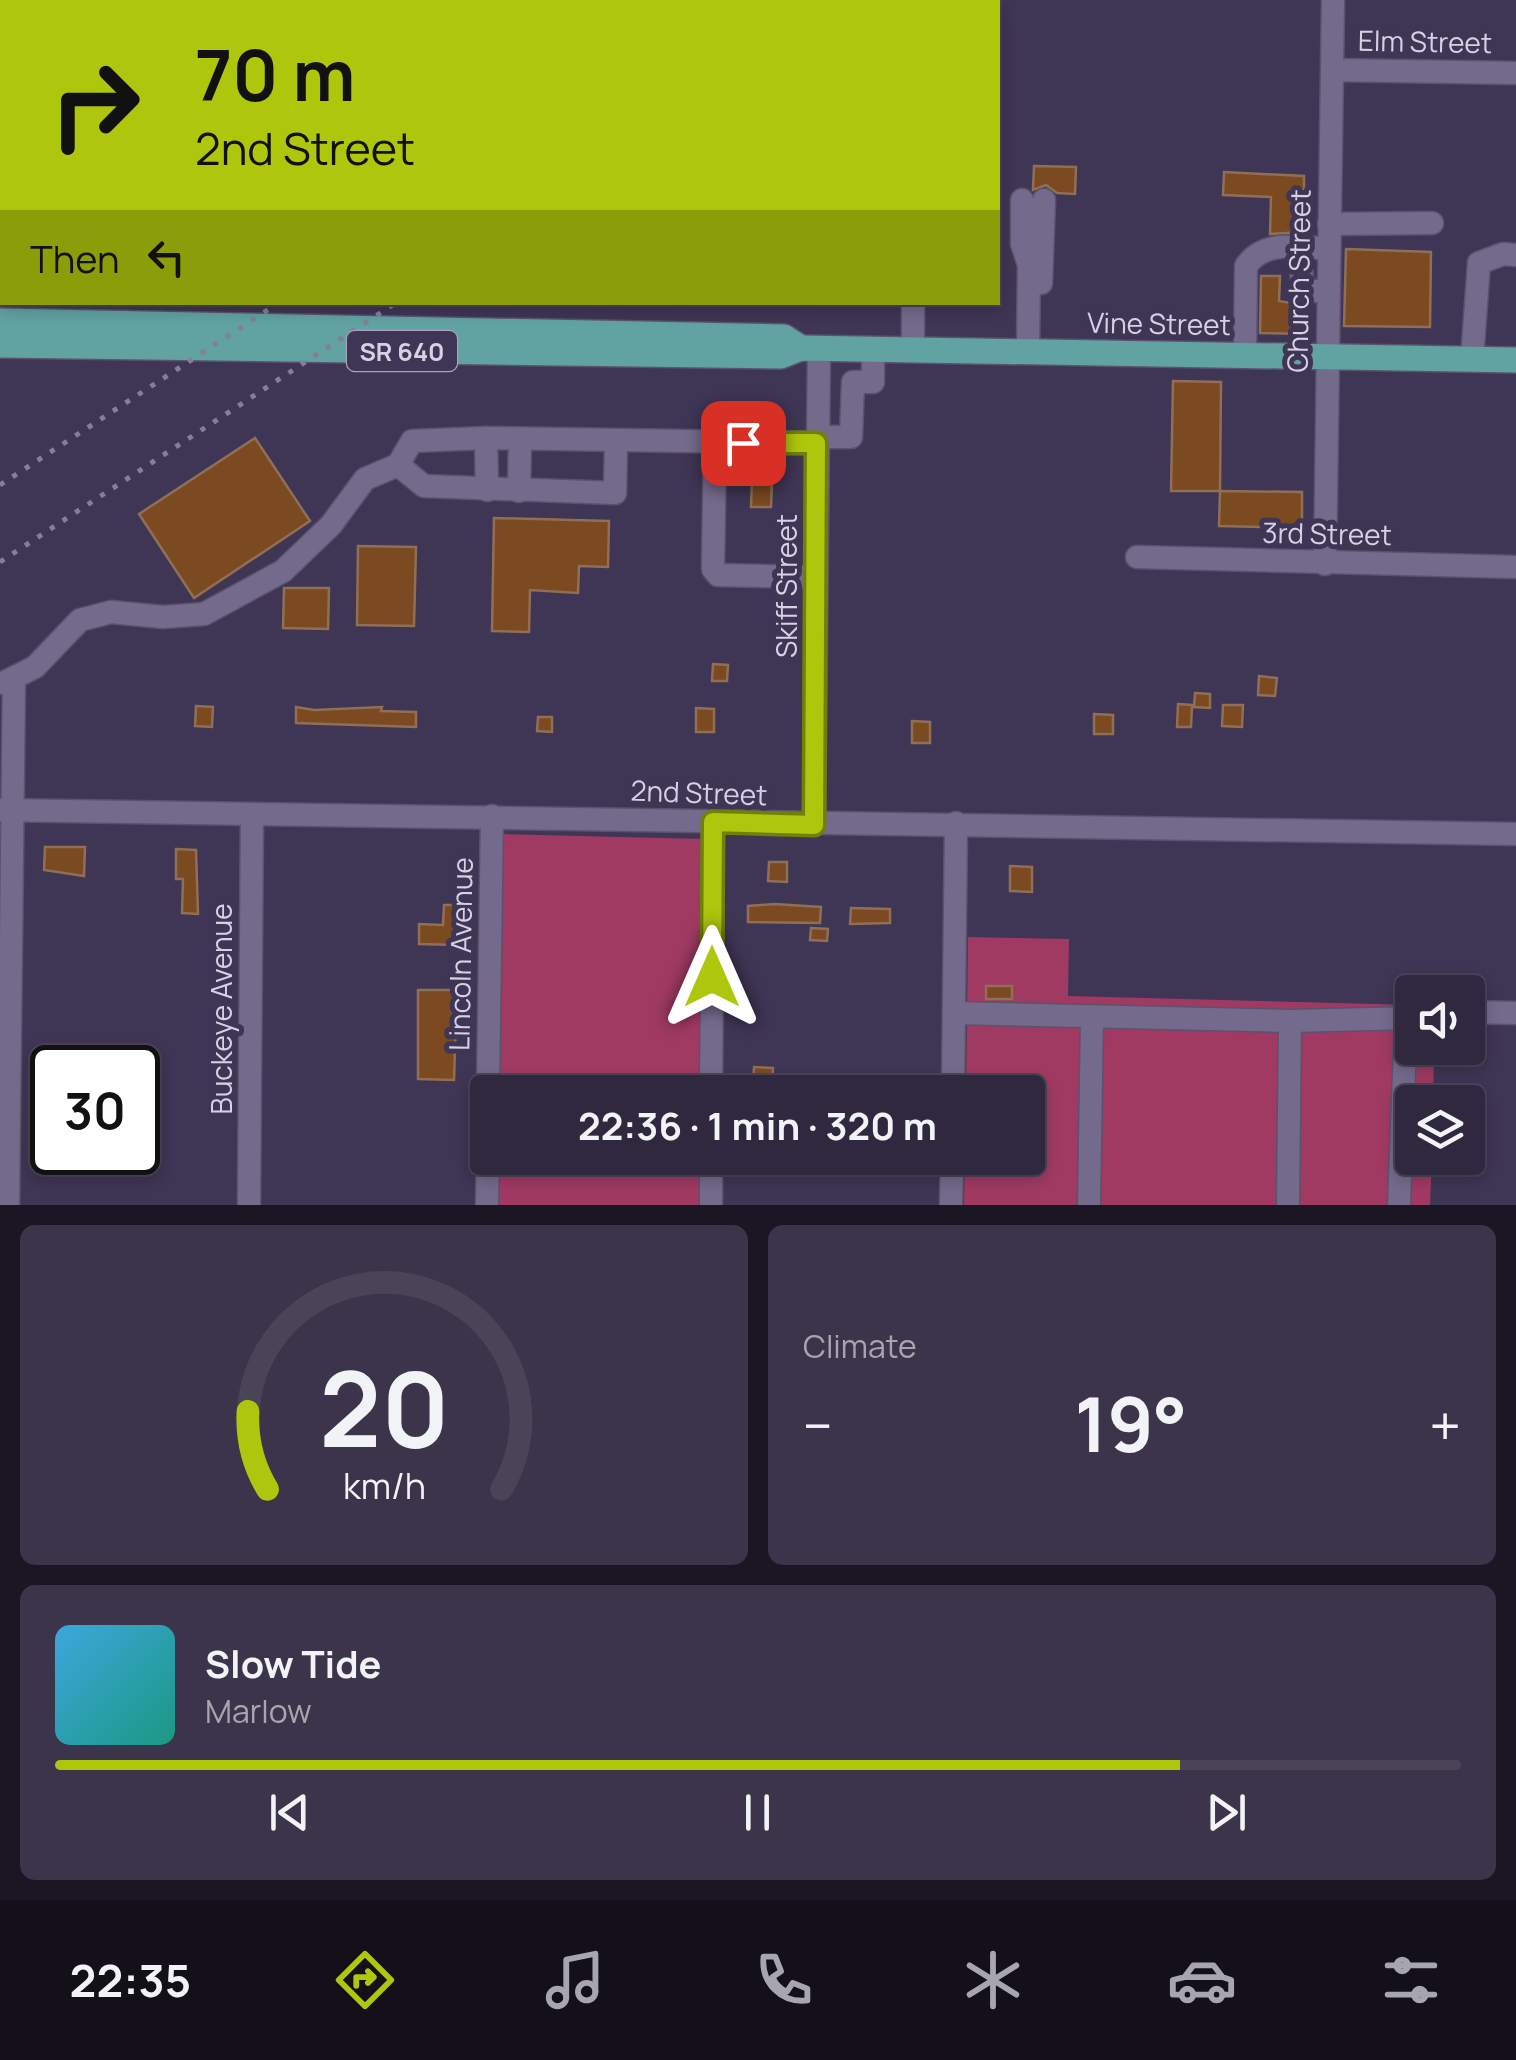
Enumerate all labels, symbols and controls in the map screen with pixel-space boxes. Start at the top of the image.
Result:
street label: Elm Street [1358,21,1492,61]
text: 70 m [195,26,355,122]
icon: right [30,40,160,170]
text: 2nd Street [195,117,415,179]
street label: Church Street [1277,189,1319,373]
icon: left [139,230,194,285]
text: Then [30,232,119,284]
street label: Vine Street [1087,303,1231,343]
road number: SR 640 [347,331,457,371]
pin [701,401,786,486]
icon: arrive [716,416,771,471]
street label: 3rd Street [1262,513,1392,553]
street label: Skiff Street [767,514,805,658]
street label: 2nd Street [630,771,768,813]
street label: Lincoln Avenue [439,857,481,1051]
street label: Buckeye Avenue [202,903,240,1115]
position arrow [660,925,764,1029]
map controls [1395,975,1485,1175]
button: sound [1395,975,1485,1065]
speed limit sign: 30 [30,1045,160,1175]
button: layers [1395,1085,1485,1175]
text: 22:36 · 1 min · 320 m [578,1099,937,1151]
text: Climate [803,1324,917,1368]
text: 20 [319,1336,449,1478]
text: 19° [1074,1372,1188,1475]
text: − [803,1387,833,1463]
text: + [1429,1387,1461,1463]
text: km/h [342,1461,426,1510]
text: Slow Tide [205,1637,382,1689]
text: Marlow [205,1689,312,1733]
icon: previous [262,1785,317,1840]
icon: pause [730,1785,785,1840]
icon: next [1199,1785,1254,1840]
icon: directions [330,1945,400,2015]
icon: music [540,1945,610,2015]
icon: phone [749,1945,819,2015]
icon: climate [958,1945,1028,2015]
icon: car [1167,1945,1237,2015]
icon: filters [1376,1945,1446,2015]
text: 22:35 [70,1949,191,2011]

